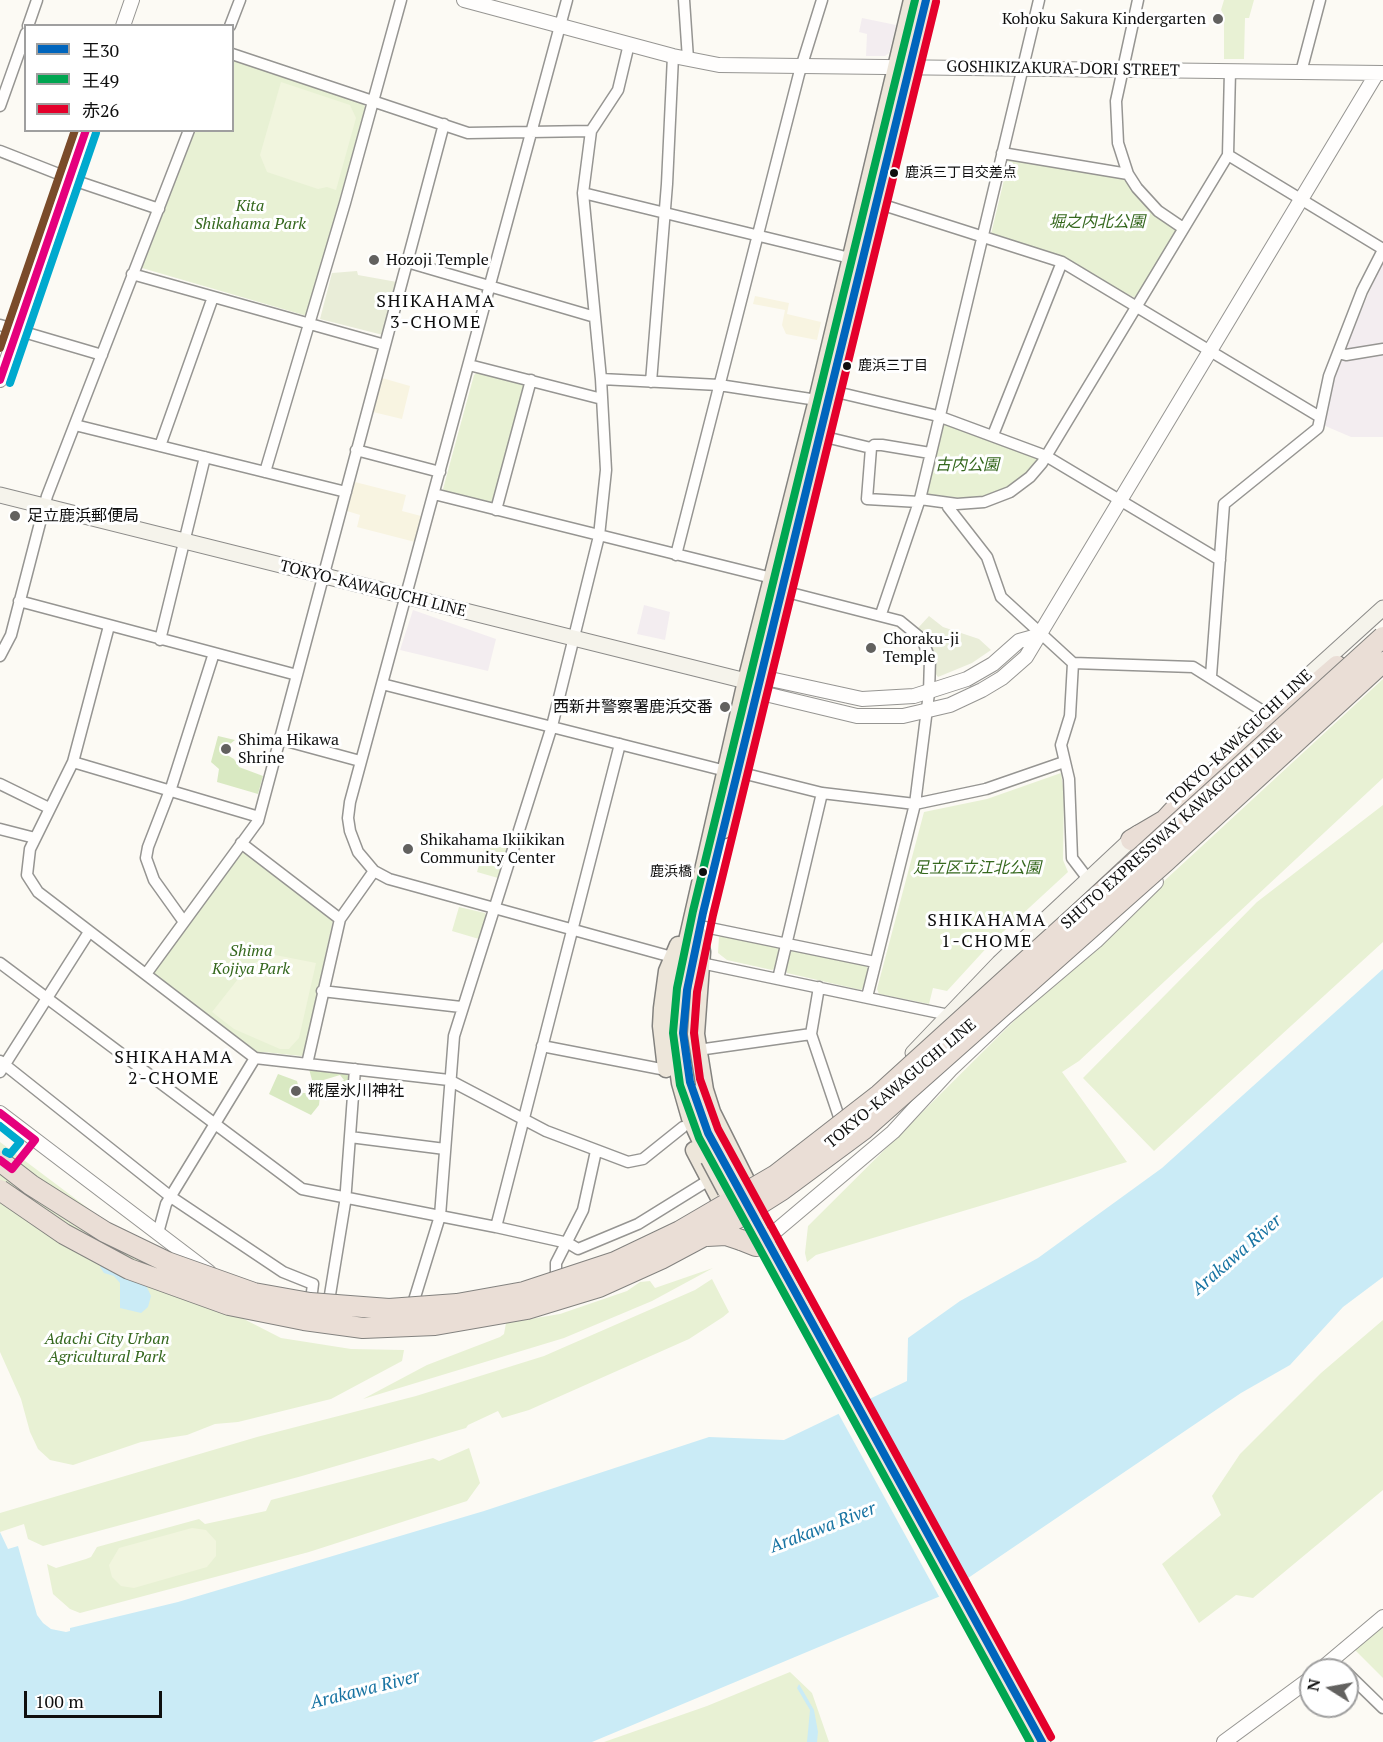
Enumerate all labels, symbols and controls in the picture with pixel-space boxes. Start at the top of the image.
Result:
place label: Kohoku Sakura Kindergarten [1002,9,1206,29]
marker: Kohoku Sakura Kindergarten [1211,12,1225,26]
legend [24,24,234,132]
text: 王30 [82,38,119,62]
street label: GOSHIKIZAKURA-DORI STREET [946,57,1180,81]
text: 王49 [82,68,119,92]
text: 赤26 [82,98,119,122]
place label: 鹿浜三丁目交差点 [905,165,1017,181]
marker: 鹿浜三丁目交差点 [888,167,900,179]
park label: Kita Shikahama Park [194,196,306,234]
park label: 堀之内北公園 [1049,212,1145,232]
place label: Hozoji Temple [386,250,489,270]
marker: Hozoji Temple [367,253,381,267]
district label: SHIKAHAMA 3-CHOME [376,291,496,334]
place label: 鹿浜三丁目 [858,358,928,374]
marker: 鹿浜三丁目 [841,360,853,372]
park label: 古内公園 [935,455,999,475]
place label: 足立鹿浜郵便局 [27,506,139,526]
marker: 足立鹿浜郵便局 [8,509,22,523]
street label: TOKYO-KAWAGUCHI LINE [278,557,468,621]
place label: Choraku-ji Temple [883,629,959,667]
marker: Choraku-ji Temple [864,641,878,655]
street label: TOKYO-KAWAGUCHI LINE [1164,666,1316,810]
place label: 西新井警察署鹿浜交番 [553,697,713,717]
marker: 西新井警察署鹿浜交番 [718,700,732,714]
street label: SHUTO EXPRESSWAY KAWAGUCHI LINE [1057,724,1287,934]
place label: Shima Hikawa Shrine [238,730,339,768]
marker: Shima Hikawa Shrine [219,742,233,756]
place label: Shikahama Ikiikikan Community Center [420,830,565,868]
marker: Shikahama Ikiikikan Community Center [401,842,415,856]
park label: 足立区立江北公園 [913,858,1041,878]
place label: 鹿浜橋 [650,864,692,880]
marker: 鹿浜橋 [697,866,709,878]
district label: SHIKAHAMA 1-CHOME [927,910,1047,952]
park label: Shima Kojiya Park [212,941,290,979]
street label: TOKYO-KAWAGUCHI LINE [822,1015,980,1153]
district label: SHIKAHAMA 2-CHOME [114,1047,234,1090]
place label: 糀屋氷川神社 [308,1081,404,1101]
marker: 糀屋氷川神社 [289,1084,303,1098]
water label: Arakawa River [1188,1210,1286,1300]
park label: Adachi City Urban Agricultural Park [44,1329,170,1367]
water label: Arakawa River [767,1498,879,1558]
north arrow [1299,1658,1359,1718]
water label: Arakawa River [308,1666,422,1714]
text: N [1301,1677,1325,1693]
scale bar [27,1679,165,1717]
text: 100 m [35,1689,84,1713]

